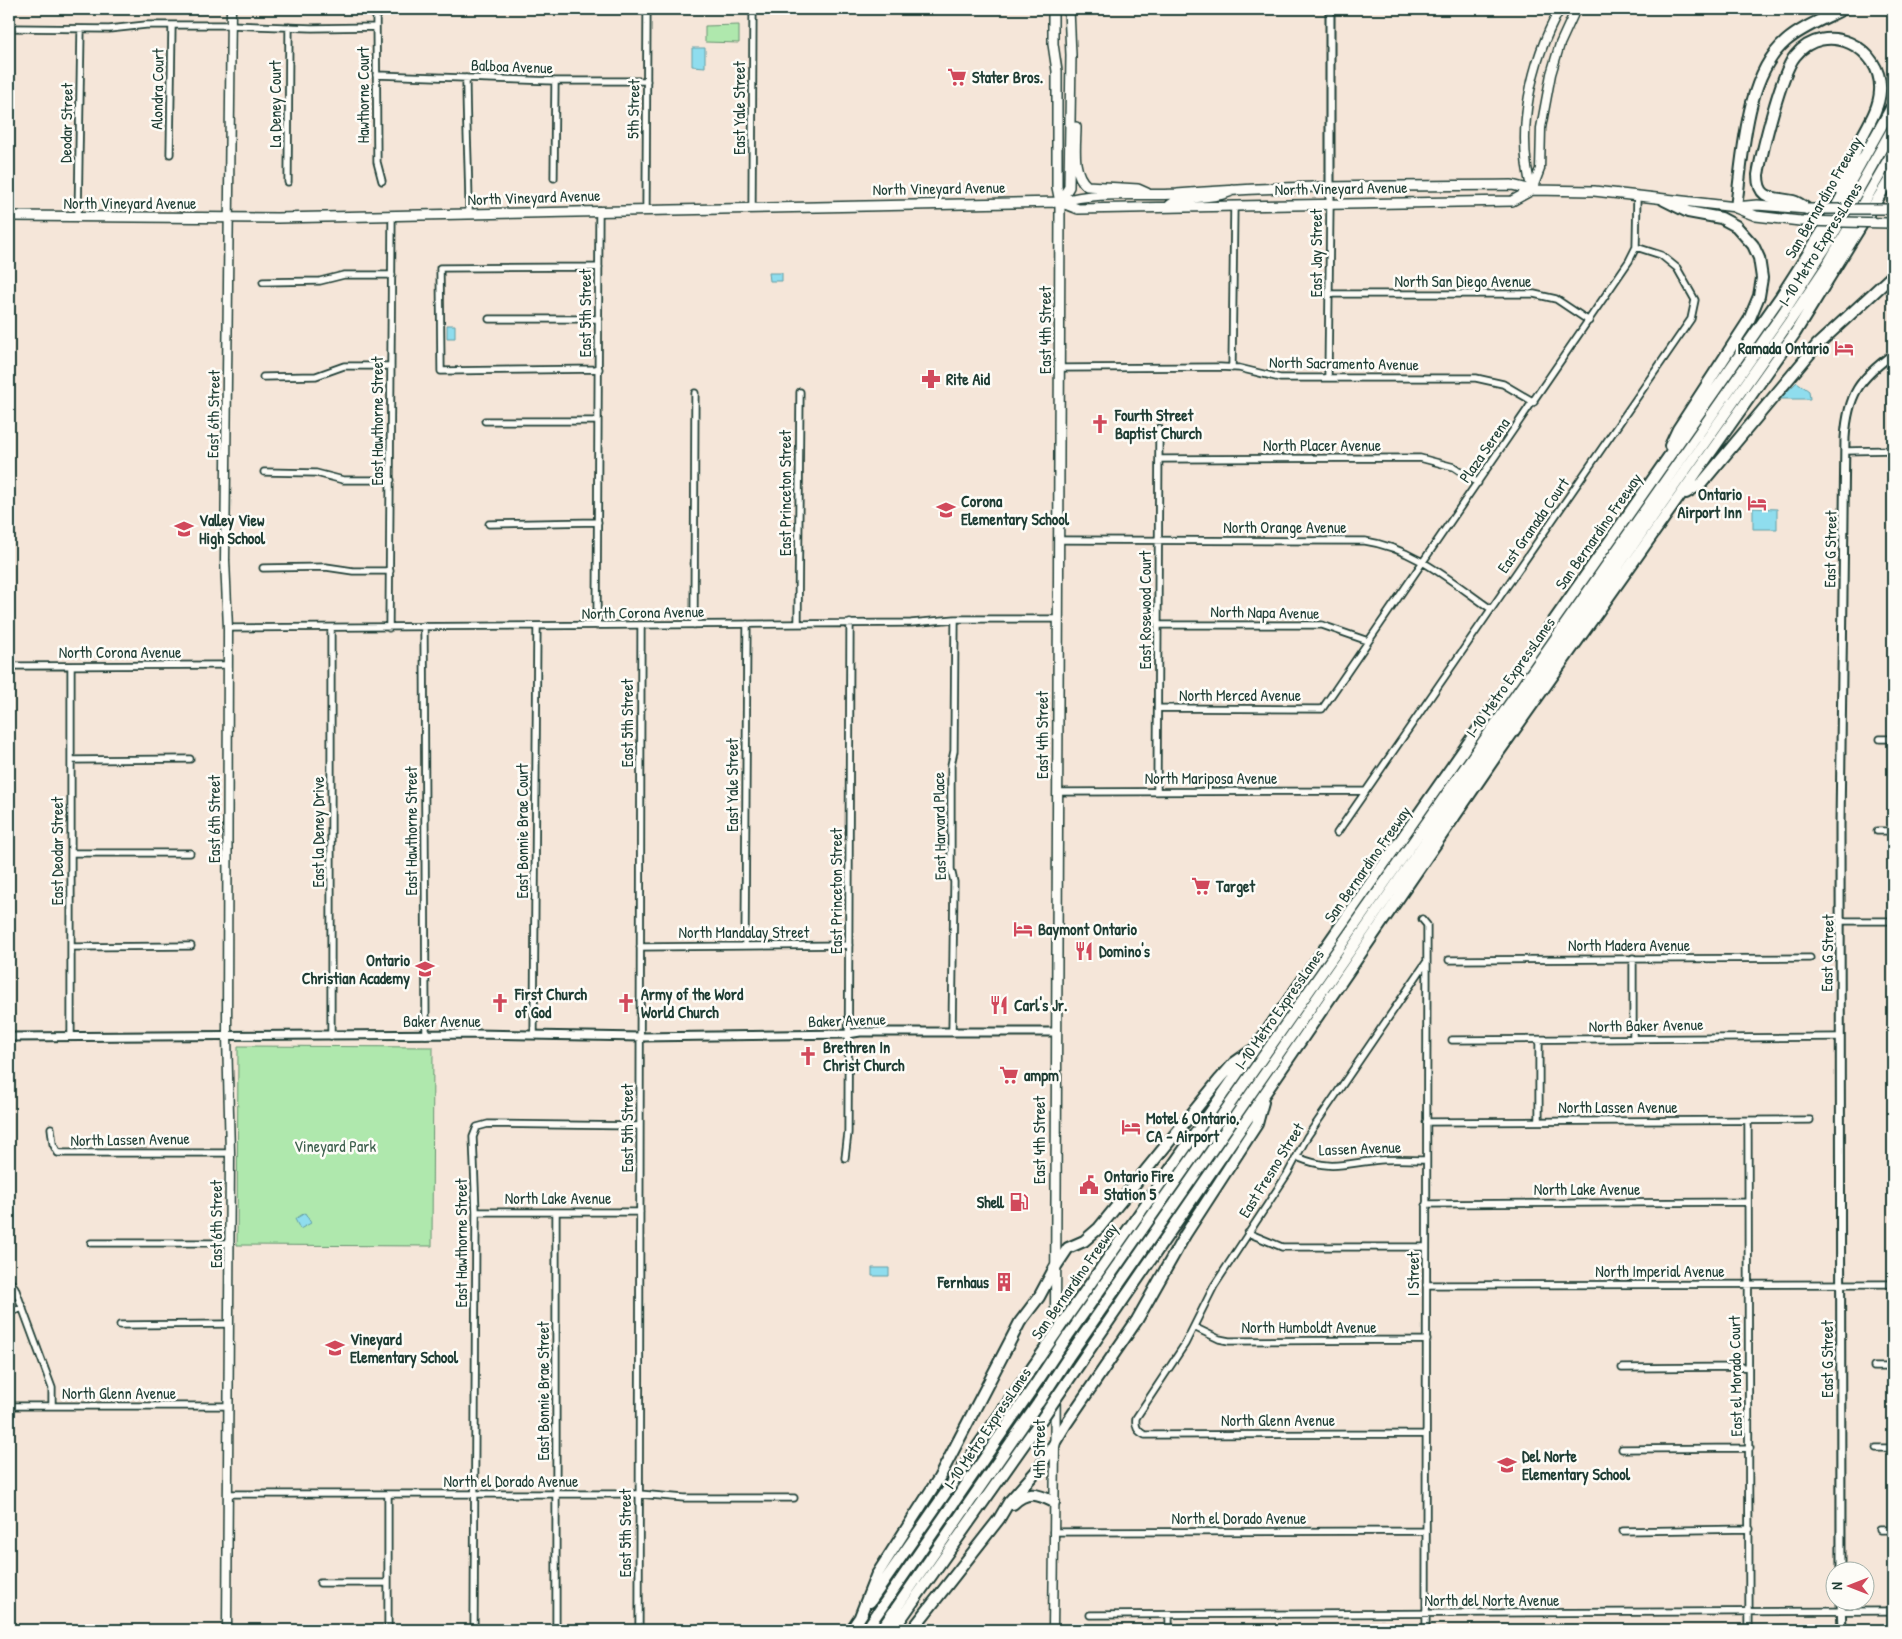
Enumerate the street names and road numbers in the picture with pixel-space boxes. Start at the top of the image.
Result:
street label: Hawthorne Court [352,46,374,143]
street label: Alondra Court [145,48,169,130]
street label: Balboa Avenue [471,54,554,78]
street label: La Deney Court [264,60,286,148]
street label: East Yale Street [728,61,750,155]
street label: 5th Street [621,78,645,139]
street label: Deodar Street [54,82,78,163]
street label: San Bernardino Freeway [1779,132,1867,262]
street label: North Vineyard Avenue [872,176,1006,200]
street label: North Vineyard Avenue [1274,176,1408,200]
street label: I-10 Metro ExpressLanes [1773,178,1867,310]
street label: North Vineyard Avenue [467,184,601,210]
street label: North Vineyard Avenue [64,192,197,214]
street label: East Jay Street [1305,208,1327,297]
street label: East 5th Street [574,268,596,357]
street label: North San Diego Avenue [1395,270,1532,292]
street label: East 4th Street [1034,286,1056,374]
street label: North Sacramento Avenue [1269,351,1420,375]
street label: East Hawthorne Street [366,356,388,486]
street label: East 6th Street [201,369,225,458]
street label: Plaza Serena [1454,413,1514,487]
street label: East Princeton Street [774,429,796,556]
street label: North Placer Avenue [1263,434,1382,456]
street label: San Bernardino Freeway [1550,468,1647,594]
street label: East Granada Court [1492,473,1574,577]
street label: East G Street [1818,510,1842,588]
street label: North Orange Avenue [1223,516,1347,538]
street label: East Rosewood Court [1134,550,1156,669]
street label: North Corona Avenue [582,600,705,624]
street label: North Napa Avenue [1210,600,1320,624]
street label: I-10 Metro ExpressLanes [1460,612,1560,742]
street label: North Corona Avenue [59,641,182,663]
street label: East 5th Street [616,678,638,767]
street label: North Merced Avenue [1179,684,1302,706]
street label: East 4th Street [1031,691,1053,779]
street label: East Yale Street [721,738,743,832]
street label: East Bonnie Brae Court [511,763,533,899]
street label: East Hawthorne Street [400,766,422,896]
street label: North Mariposa Avenue [1145,767,1278,789]
street label: East Harvard Place [927,771,951,880]
street label: East 6th Street [203,774,225,863]
street label: East la Deney Drive [307,776,329,888]
street label: East Deodar Street [46,796,68,905]
street label: San Bernardino Freeway [1319,801,1416,927]
street label: East Princeton Street [825,827,847,954]
street label: East G Street [1815,914,1839,992]
street label: North Mandalay Street [679,921,810,943]
street label: North Madera Avenue [1568,934,1691,956]
street label: I-10 Metro ExpressLanes [1229,944,1329,1074]
street label: Baker Avenue [808,1008,887,1032]
street label: Baker Avenue [403,1010,482,1032]
street label: North Baker Avenue [1588,1013,1704,1037]
street label: East 5th Street [616,1083,638,1172]
street label: East 4th Street [1028,1096,1050,1184]
street label: North Lassen Avenue [1558,1096,1678,1118]
street label: East Fresno Street [1233,1118,1309,1222]
street label: North Lassen Avenue [70,1127,191,1151]
street label: Lassen Avenue [1318,1136,1402,1160]
street label: East Hawthorne Street [450,1178,472,1308]
street label: North Lake Avenue [1534,1178,1641,1200]
street label: East 6th Street [205,1179,227,1268]
street label: North Lake Avenue [505,1187,612,1209]
street label: San Bernardino Freeway [1026,1218,1123,1344]
street label: I Street [1402,1251,1424,1296]
street label: North Imperial Avenue [1595,1260,1725,1282]
street label: East el Morado Court [1723,1315,1747,1437]
street label: North Humboldt Avenue [1241,1316,1377,1338]
street label: East G Street [1816,1320,1838,1398]
street label: East Bonnie Brae Street [532,1321,554,1461]
street label: I-10 Metro ExpressLanes [938,1363,1036,1493]
street label: North Glenn Avenue [62,1382,177,1404]
street label: North Glenn Avenue [1221,1409,1336,1431]
street label: 4th Street [1028,1419,1050,1479]
street label: North el Dorado Avenue [444,1470,579,1492]
street label: East 5th Street [614,1488,636,1577]
street label: North el Dorado Avenue [1172,1507,1307,1529]
street label: North del Norte Avenue [1425,1589,1560,1611]

